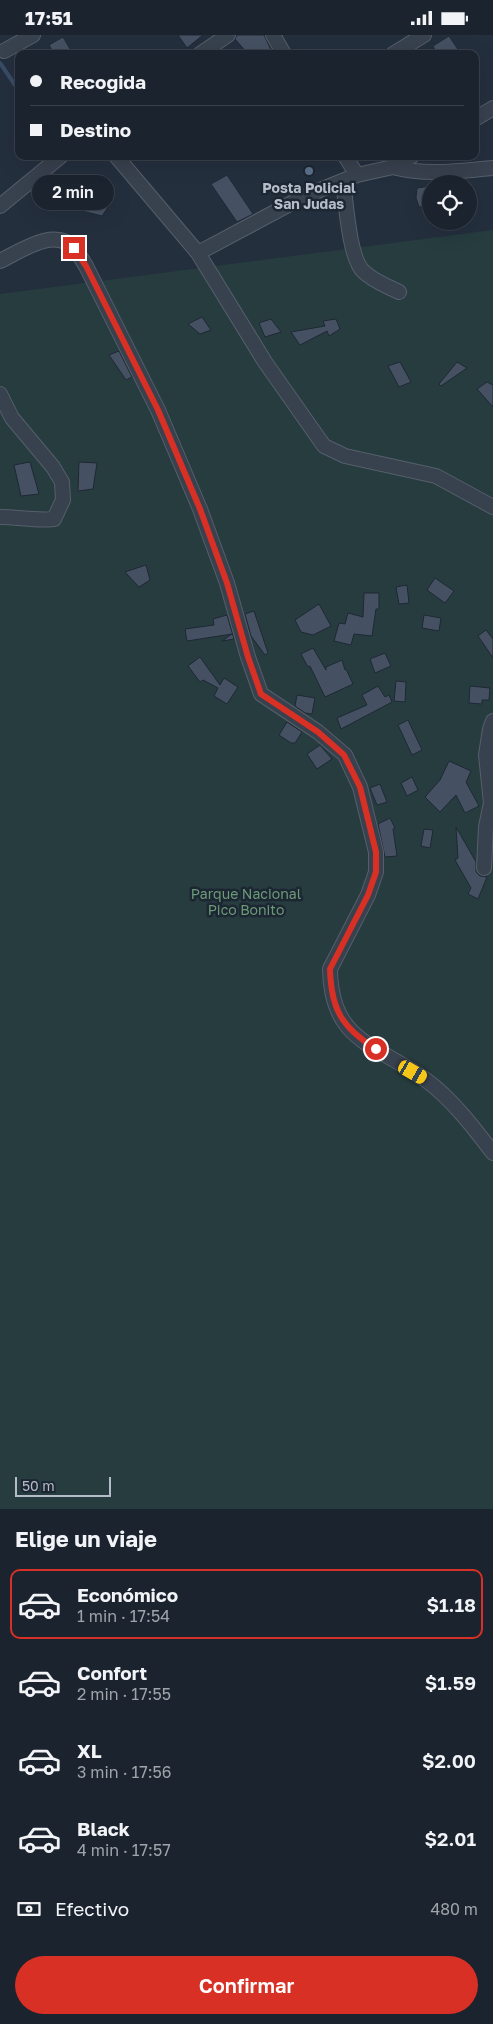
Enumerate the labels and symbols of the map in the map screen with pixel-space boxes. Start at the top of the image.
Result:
marker: Posta Policial San Judas [303,165,315,177]
callout: 2 min [33,175,115,211]
place label: Posta Policial San Judas [262,179,356,212]
route end [63,237,85,259]
park label: Parque Nacional Pico Bonito [191,885,301,918]
route start [365,1038,387,1060]
car [396,1058,429,1086]
scale bar [15,1474,111,1497]

